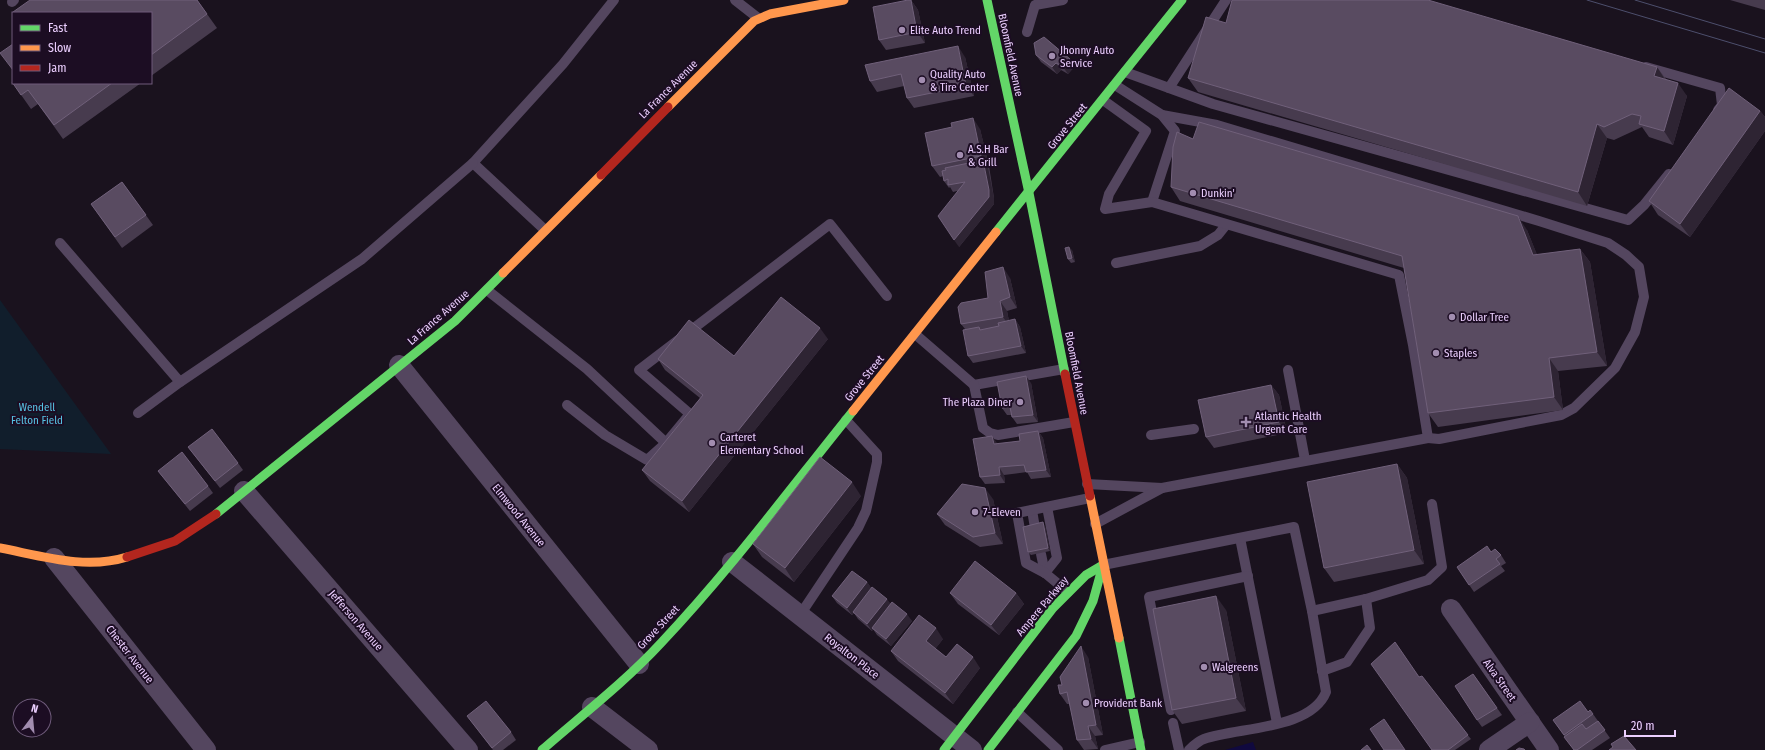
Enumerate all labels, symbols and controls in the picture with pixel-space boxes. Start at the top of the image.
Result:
legend [12,12,152,84]
street label: Bloomfield Avenue [995,12,1026,98]
text: Fast [48,21,67,35]
place label: Elite Auto Trend [910,24,981,37]
marker: Elite Auto Trend [897,25,907,35]
text: Slow [48,41,71,55]
place label: Jhonny Auto Service [1060,44,1115,70]
marker: Jhonny Auto Service [1047,51,1057,61]
street label: La France Avenue [636,57,700,121]
text: Jam [48,61,66,75]
place label: Quality Auto & Tire Center [930,68,989,94]
marker: Quality Auto & Tire Center [917,75,927,85]
street label: Grove Street [1045,100,1090,152]
place label: A.S.H Bar & Grill [968,143,1009,169]
marker: A.S.H Bar & Grill [955,150,965,160]
place label: Dunkin' [1201,187,1235,200]
marker: Dunkin' [1188,188,1198,198]
street label: La France Avenue [405,287,472,348]
place label: Dollar Tree [1460,311,1509,324]
marker: Dollar Tree [1447,312,1457,322]
street label: Bloomfield Avenue [1062,330,1091,416]
place label: Staples [1444,347,1478,360]
marker: Staples [1431,348,1441,358]
street label: Grove Street [842,352,887,404]
place label: The Plaza Diner [943,396,1012,409]
marker: The Plaza Diner [1015,397,1025,407]
park label: Wendell Felton Field [11,401,63,427]
place label: Atlantic Health Urgent Care [1255,410,1322,436]
marker: Atlantic Health Urgent Care [1240,416,1252,428]
place label: Carteret Elementary School [720,431,804,457]
marker: Carteret Elementary School [707,438,717,448]
street label: Elmwood Avenue [489,481,548,549]
place label: 7-Eleven [983,506,1021,519]
marker: 7-Eleven [970,507,980,517]
street label: Ampere Parkway [1014,574,1071,639]
street label: Jefferson Avenue [326,587,385,653]
street label: Grove Street [635,602,682,652]
street label: Chester Avenue [103,623,156,686]
street label: Royalton Place [822,631,882,682]
street label: Alva Street [1480,657,1519,704]
place label: Walgreens [1212,661,1258,674]
marker: Walgreens [1199,662,1209,672]
place label: Provident Bank [1094,697,1163,710]
north arrow [12,698,52,738]
marker: Provident Bank [1081,698,1091,708]
text: N [30,702,40,716]
scale bar [1625,712,1675,738]
text: 20 m [1631,719,1655,733]

